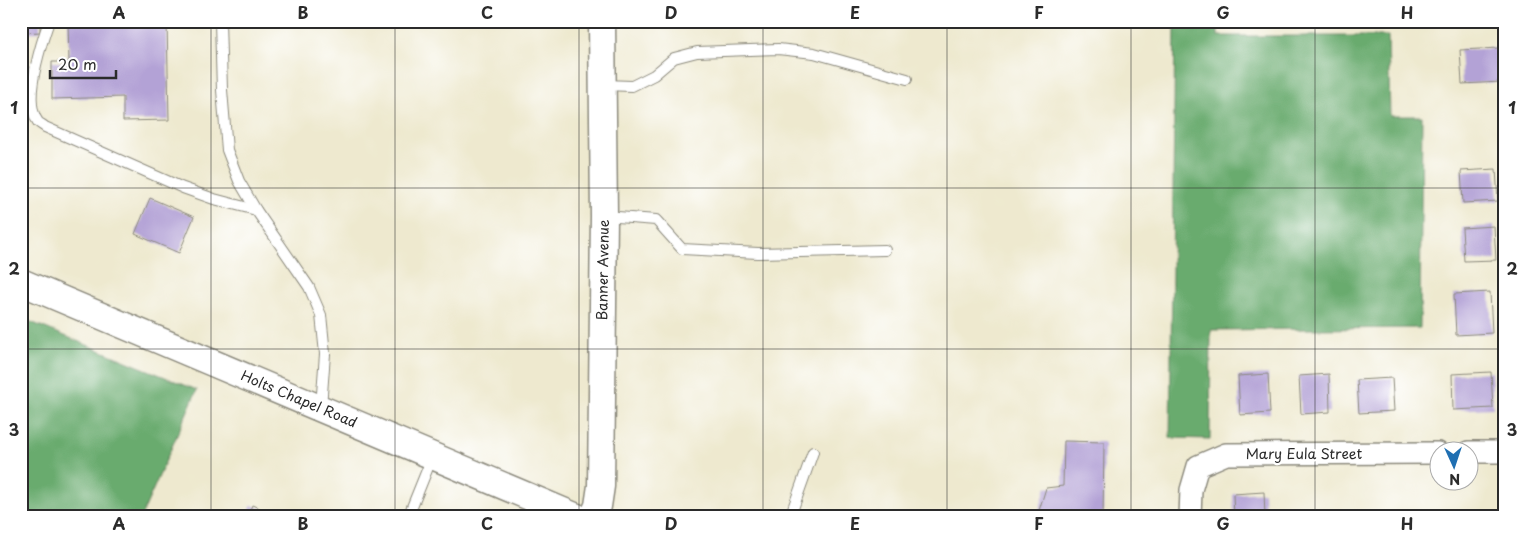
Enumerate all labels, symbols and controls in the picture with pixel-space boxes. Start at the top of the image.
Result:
text: A [113,0,126,24]
text: B [298,0,309,24]
text: C [481,0,493,24]
text: D [665,0,677,24]
text: E [850,0,860,24]
text: F [1034,0,1044,24]
text: G [1216,0,1230,24]
text: H [1401,0,1413,24]
scale bar [50,48,116,80]
text: 20 m [58,52,97,75]
text: 1 [10,95,18,119]
text: 1 [1508,95,1516,119]
street label: Banner Avenue [591,219,614,321]
text: 2 [8,256,20,280]
text: 2 [1506,256,1518,280]
street label: Holts Chapel Road [238,365,361,433]
text: 3 [9,417,19,441]
text: 3 [1507,417,1517,441]
north arrow [1428,440,1478,490]
street label: Mary Eula Street [1246,443,1363,464]
text: N [1449,469,1461,490]
text: A [113,511,126,535]
text: B [298,511,309,535]
text: C [481,511,493,535]
text: D [665,511,677,535]
text: E [850,511,860,535]
text: F [1034,511,1044,535]
text: G [1216,511,1230,535]
text: H [1401,511,1413,535]

